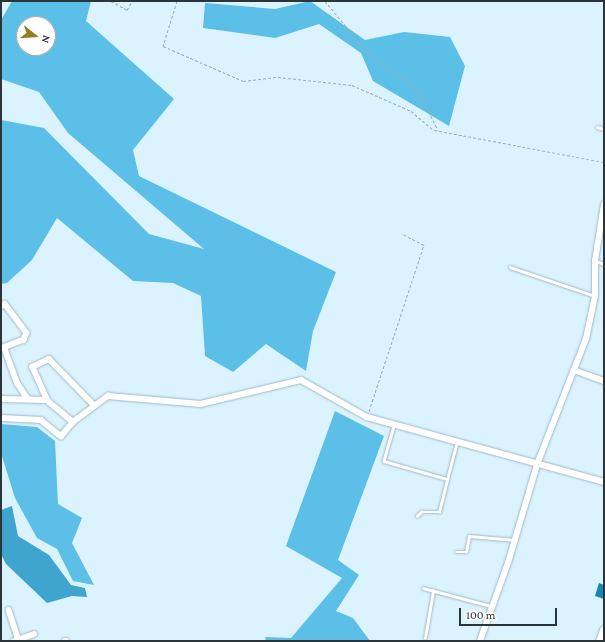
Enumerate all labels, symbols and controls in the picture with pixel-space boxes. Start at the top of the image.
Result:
north arrow [16,16,56,56]
text: N [40,34,53,45]
scale bar [461,600,559,626]
text: 100 m [466,608,495,622]

